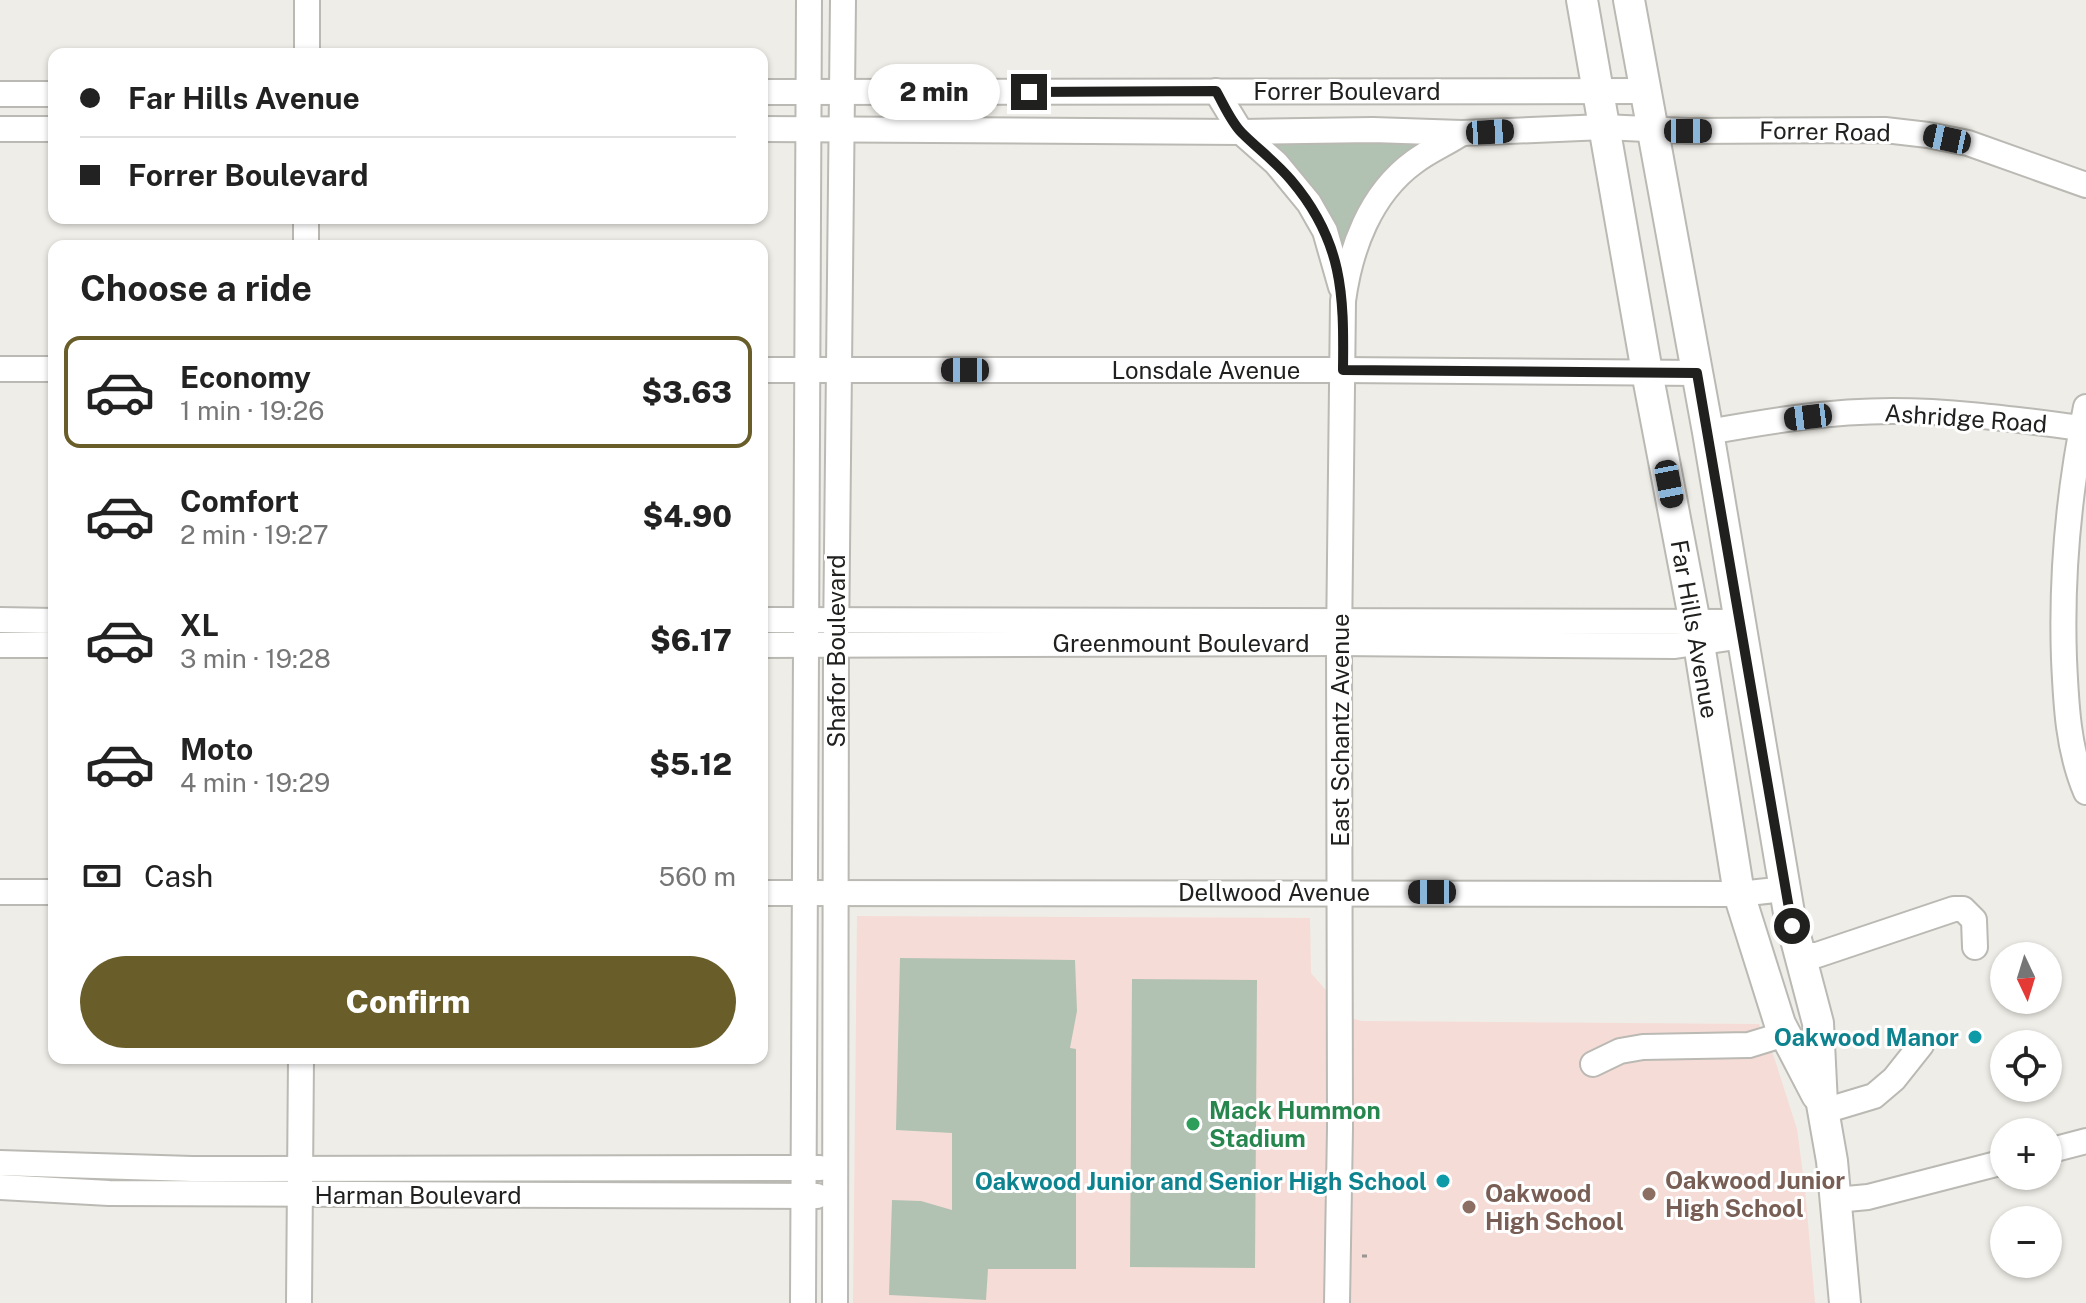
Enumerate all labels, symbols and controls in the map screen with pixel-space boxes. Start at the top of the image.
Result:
callout: 2 min [869,64,1001,120]
route end [1011,74,1047,110]
text: 2 min [899,76,969,107]
street label: Forrer Boulevard [1253,77,1441,105]
text: Far Hills Avenue [128,80,360,116]
street label: Forrer Road [1759,116,1891,146]
car [1465,119,1515,145]
car [1664,119,1712,143]
car [1921,122,1973,156]
text: Forrer Boulevard [128,157,368,193]
text: Choose a ride [80,267,312,309]
icon: car [84,356,156,428]
street label: Lonsdale Avenue [1112,356,1300,384]
car [941,358,989,382]
text: Economy [180,359,311,395]
text: $3.63 [641,374,732,410]
text: 1 min · 19:26 [180,395,324,426]
street label: Ashridge Road [1884,398,2048,438]
car [1783,402,1833,432]
car [1653,458,1685,510]
icon: car [84,480,156,552]
text: Comfort [180,483,299,519]
text: $4.90 [643,498,732,534]
text: 2 min · 19:27 [180,519,329,550]
street label: Far Hills Avenue [1665,537,1725,721]
street label: Shafor Boulevard [822,554,850,748]
icon: car [84,604,156,676]
text: XL [180,607,219,643]
street label: East Schantz Avenue [1326,613,1354,847]
text: $6.17 [650,622,732,658]
street label: Greenmount Boulevard [1052,629,1310,657]
text: 3 min · 19:28 [180,643,331,674]
icon: car [84,728,156,800]
text: Moto [180,731,253,767]
text: $5.12 [649,746,732,782]
text: 4 min · 19:29 [180,767,330,798]
icon: cash [80,854,124,898]
text: Cash [144,858,213,894]
text: 560 m [659,861,736,892]
street label: Dellwood Avenue [1178,878,1370,906]
car [1408,880,1456,904]
route start [1774,908,1810,944]
north arrow [1990,942,2062,1014]
map controls [1990,942,2062,1278]
button: Confirm [80,956,736,1048]
place label: Oakwood Manor [1774,1023,1959,1051]
marker: Oakwood Manor [1966,1028,1984,1046]
button: locate [1990,1030,2062,1102]
place label: Mack Hummon Stadium [1209,1096,1381,1152]
marker: Mack Hummon Stadium [1184,1115,1202,1133]
button: + [1990,1118,2062,1190]
place label: Oakwood Junior High School [1665,1166,1845,1222]
place label: Oakwood Junior and Senior High School [975,1167,1427,1195]
marker: Oakwood Junior and Senior High School [1434,1172,1452,1190]
place label: Oakwood High School [1485,1179,1624,1235]
street label: Harman Boulevard [314,1181,522,1209]
marker: Oakwood Junior High School [1640,1185,1658,1203]
marker: Oakwood High School [1460,1198,1478,1216]
button: − [1990,1206,2062,1278]

